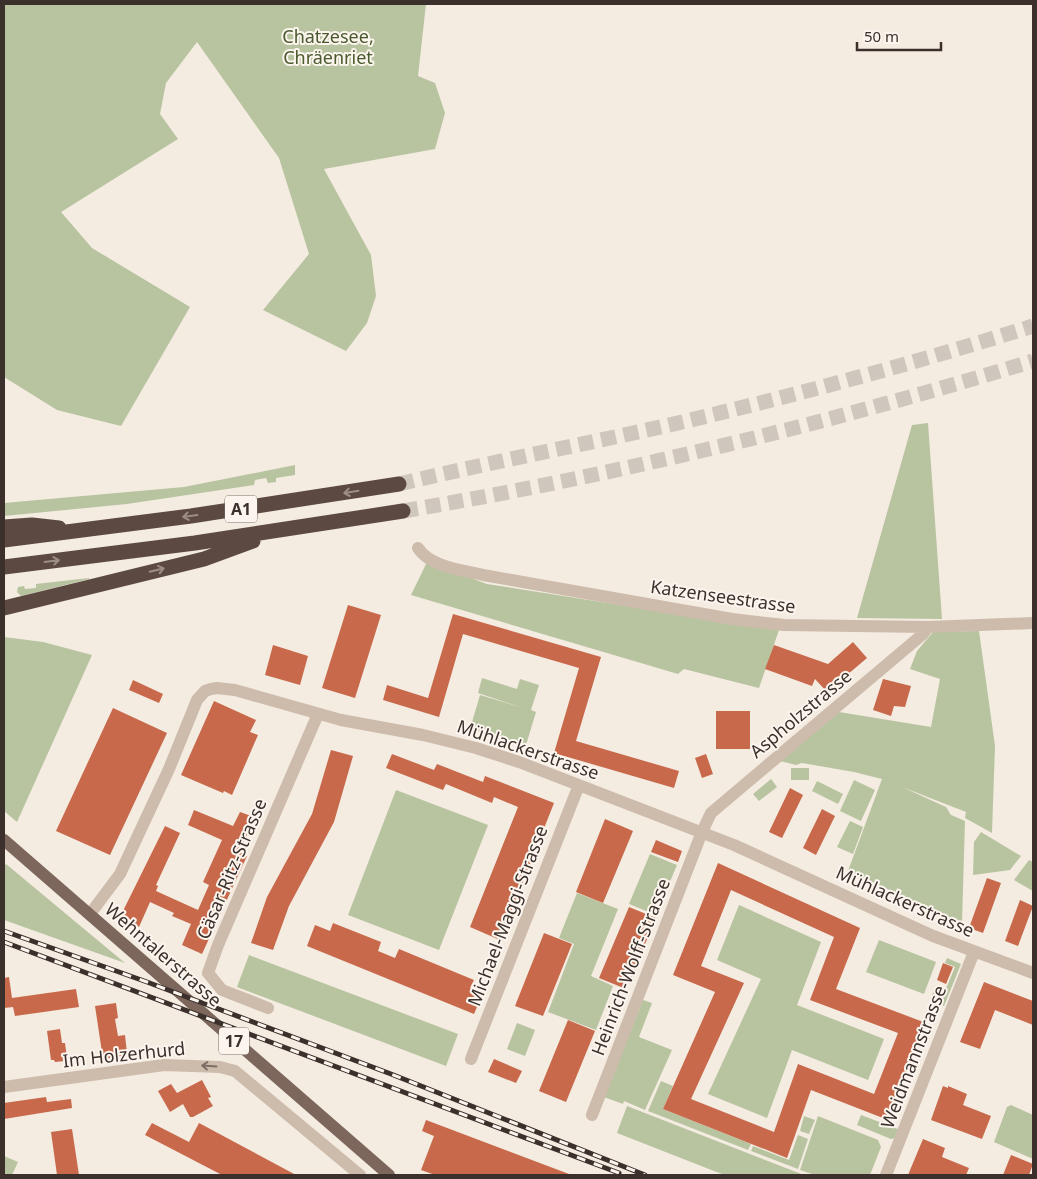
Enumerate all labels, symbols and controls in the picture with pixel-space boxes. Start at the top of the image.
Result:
scale bar [857,20,941,52]
park label: Chatzesee, Chräenriet [282,24,374,69]
text: 50 m [864,26,899,46]
one-way arrow [343,487,359,497]
road number: A1 [225,496,257,522]
one-way arrow [182,512,198,522]
one-way arrow [44,556,60,566]
one-way arrow [149,565,165,574]
street label: Katzenseestrasse [649,574,797,618]
street label: Aspholzstrasse [744,664,856,763]
street label: Mühlackerstrasse [454,713,603,785]
street label: Cäsar-Ritz-Strasse [191,794,272,943]
street label: Michael-Maggi-Strasse [462,822,553,1009]
street label: Mühlackerstrasse [833,860,978,942]
street label: Heinrich-Wolff-Strasse [585,875,675,1059]
street label: Wehntalerstrasse [100,897,227,1012]
street label: Weidmannstrasse [875,982,951,1131]
road number: 17 [219,1028,249,1054]
street label: Im Holzerhurd [62,1036,186,1072]
one-way arrow [201,1062,217,1071]

